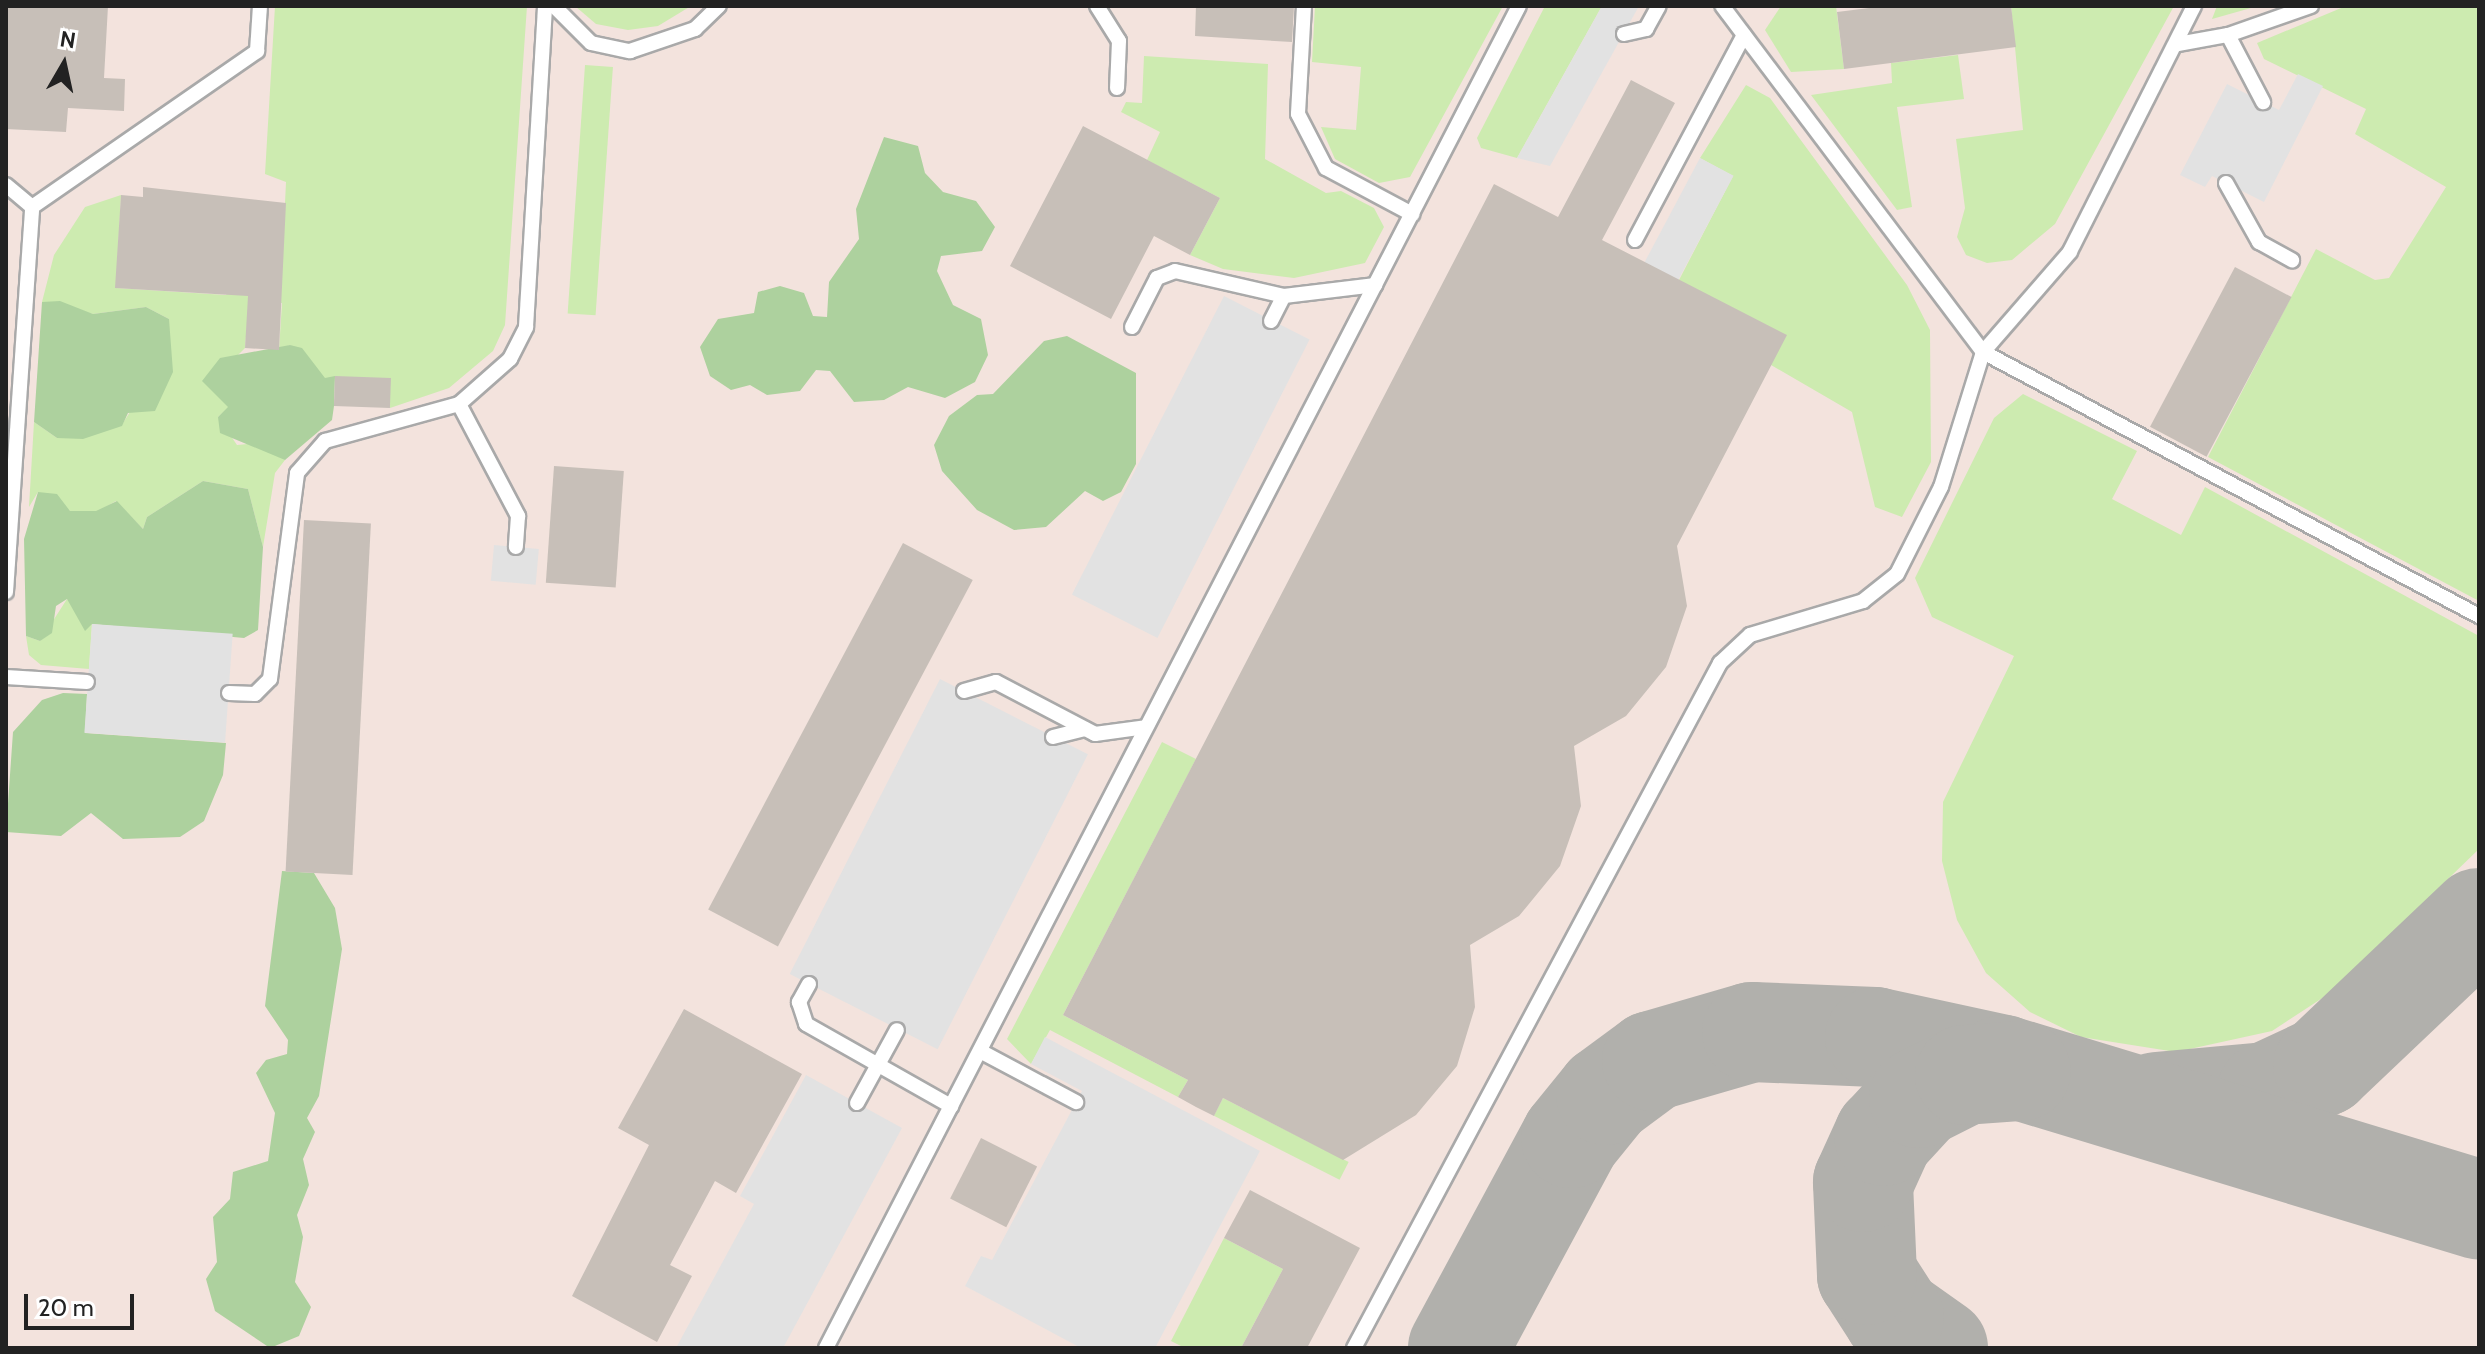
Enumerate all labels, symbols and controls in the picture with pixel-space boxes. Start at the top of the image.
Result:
north arrow [24,24,104,104]
text: N [58,25,78,54]
scale bar [28,1278,138,1328]
text: 20 m [38,1293,94,1322]

